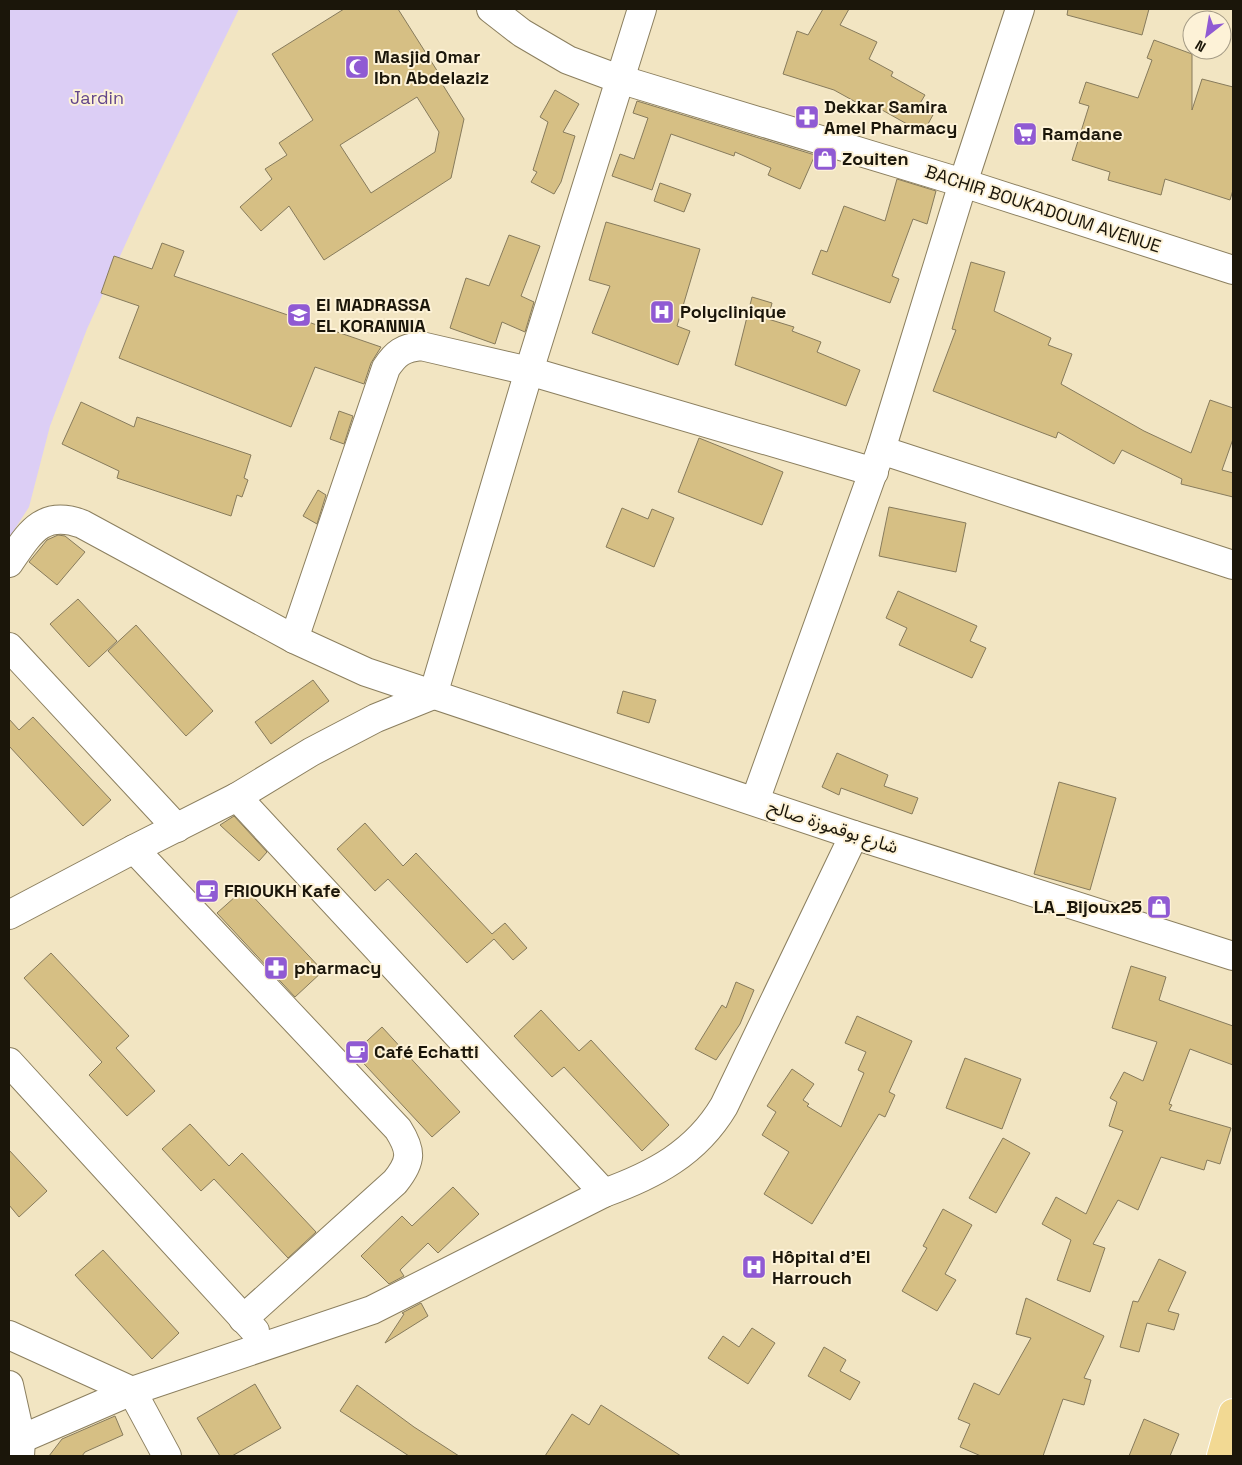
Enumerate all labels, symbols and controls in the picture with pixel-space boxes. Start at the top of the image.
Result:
north arrow [1182,10,1232,60]
text: N [1192,36,1209,56]
place label: Masjid Omar Ibn Abdelaziz [374,45,489,89]
mosque icon: Masjid Omar Ibn Abdelaziz [344,54,370,80]
park label: Jardin [70,86,124,109]
place label: Dekkar Samira Amel Pharmacy [824,95,957,139]
pharmacy icon: Dekkar Samira Amel Pharmacy [794,104,820,130]
supermarket icon: Ramdane [1012,121,1038,147]
place label: Ramdane [1042,122,1123,145]
shop icon: Zouiten [812,146,838,172]
place label: Zouiten [842,147,908,170]
street label: BACHIR BOUKADOUM AVENUE [922,159,1164,258]
place label: El MADRASSA EL KORANNIA [316,293,431,337]
hospital icon: Polyclinique [649,299,675,325]
place label: Polyclinique [680,300,787,323]
school or university icon: El MADRASSA EL KORANNIA [286,302,312,328]
street label: شارع بوقموزة صالح [764,795,901,861]
cafe icon: FRIOUKH Kafe [194,878,220,904]
place label: FRIOUKH Kafe [224,879,341,902]
shop icon: LA_Bijoux25 [1146,894,1172,920]
place label: LA_Bijoux25 [1034,895,1142,918]
pharmacy icon: pharmacy [263,955,289,981]
place label: pharmacy [294,956,381,979]
cafe icon: Café Echatti [344,1039,370,1065]
place label: Café Echatti [374,1040,479,1063]
place label: Hôpital d'El Harrouch [772,1245,871,1289]
hospital icon: Hôpital d'El Harrouch [741,1254,767,1280]

